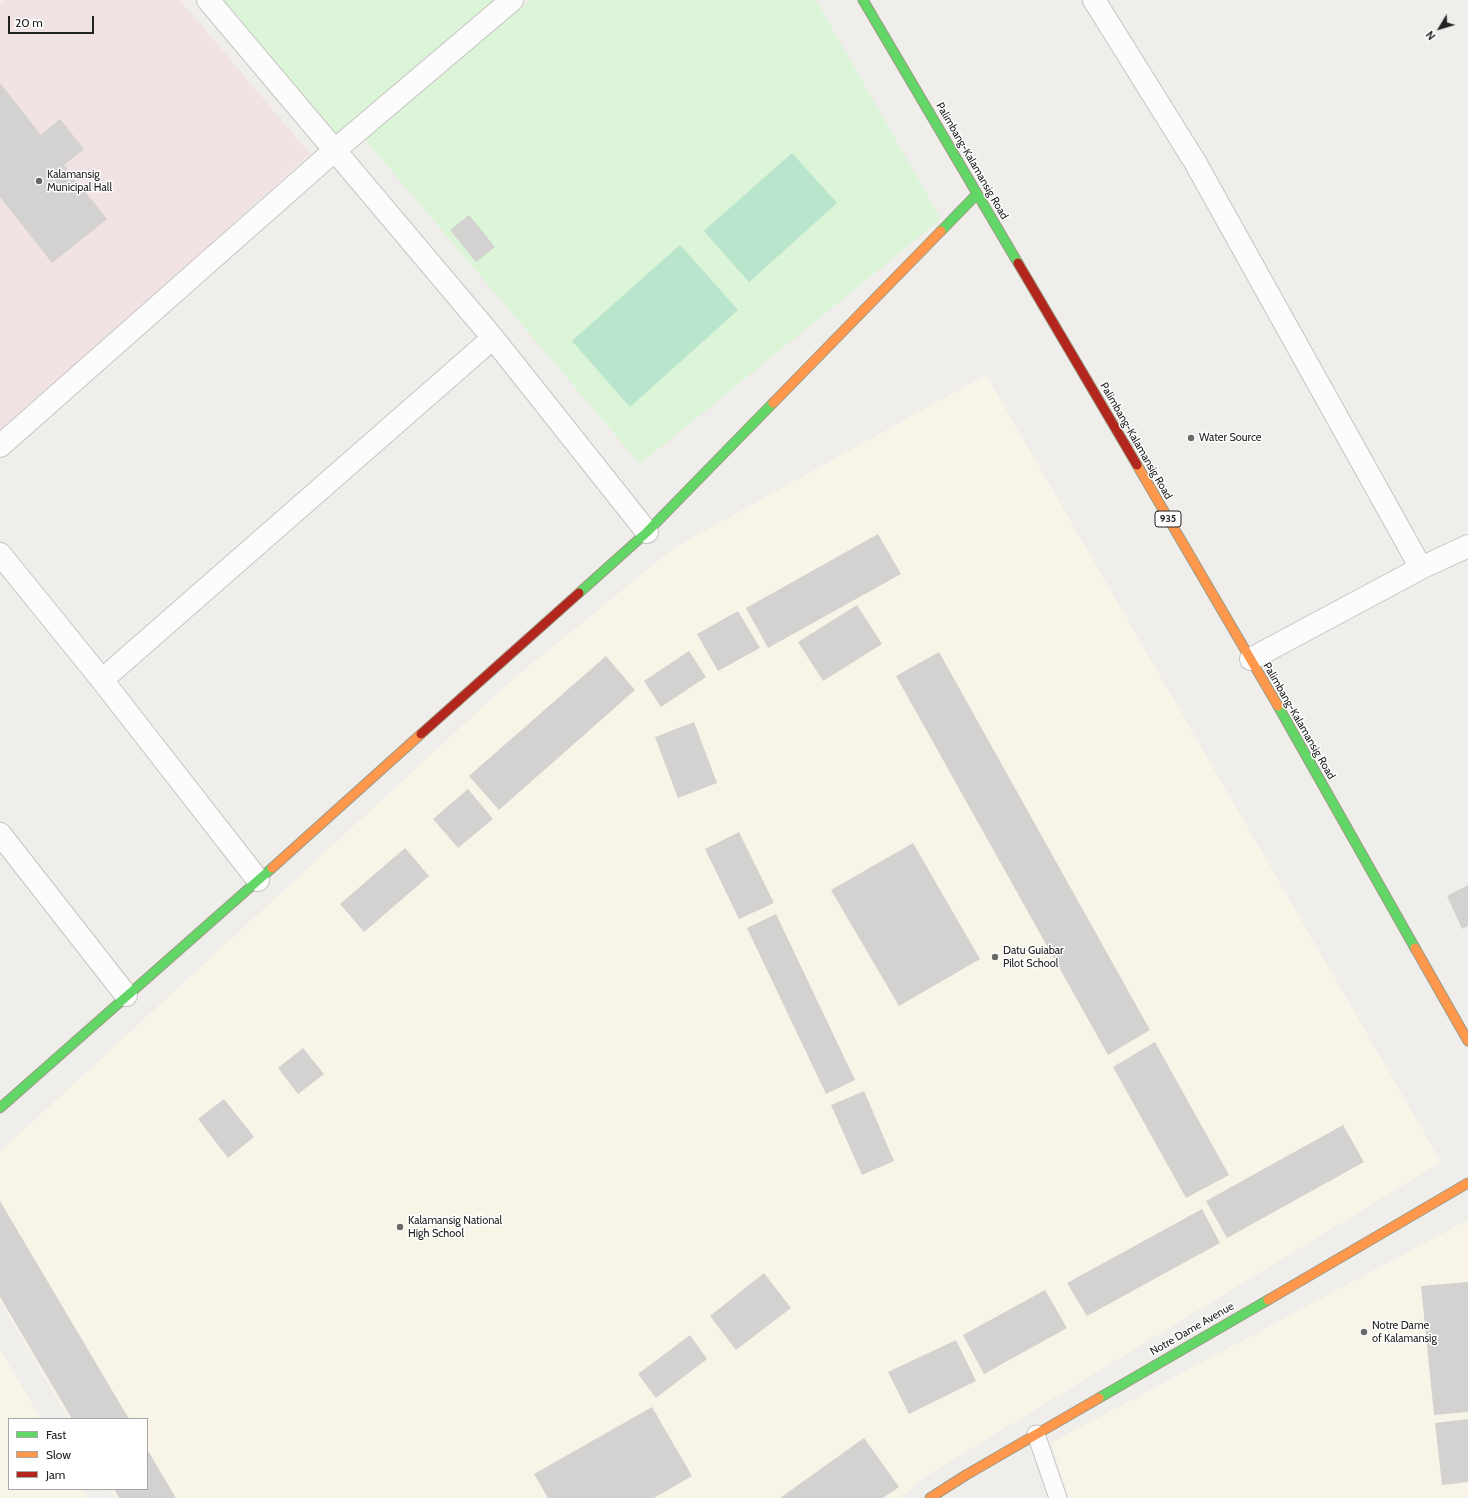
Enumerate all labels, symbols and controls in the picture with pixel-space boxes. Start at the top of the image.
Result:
scale bar [10,8,96,34]
north arrow [1420,8,1460,48]
text: 20 m [15,15,43,30]
text: N [1423,28,1438,43]
street label: Palimbang-Kalamansig Road [933,100,1011,222]
place label: Kalamansig Municipal Hall [47,168,112,194]
marker: Kalamansig Municipal Hall [34,176,44,186]
street label: Palimbang-Kalamansig Road [1097,380,1175,502]
place label: Water Source [1199,431,1262,445]
marker: Water Source [1186,433,1196,443]
road number: 935 [1155,511,1181,527]
street label: Palimbang-Kalamansig Road [1260,660,1338,782]
place label: Datu Guiabar Pilot School [1003,944,1064,970]
marker: Datu Guiabar Pilot School [990,952,1000,962]
place label: Kalamansig National High School [408,1214,502,1240]
marker: Kalamansig National High School [395,1222,405,1232]
street label: Notre Dame Avenue [1148,1300,1236,1358]
place label: Notre Dame of Kalamansig [1372,1319,1437,1345]
marker: Notre Dame of Kalamansig [1359,1327,1369,1337]
legend [8,1418,148,1490]
text: Fast [46,1427,66,1442]
text: Slow [46,1447,71,1462]
text: Jam [46,1467,65,1482]

